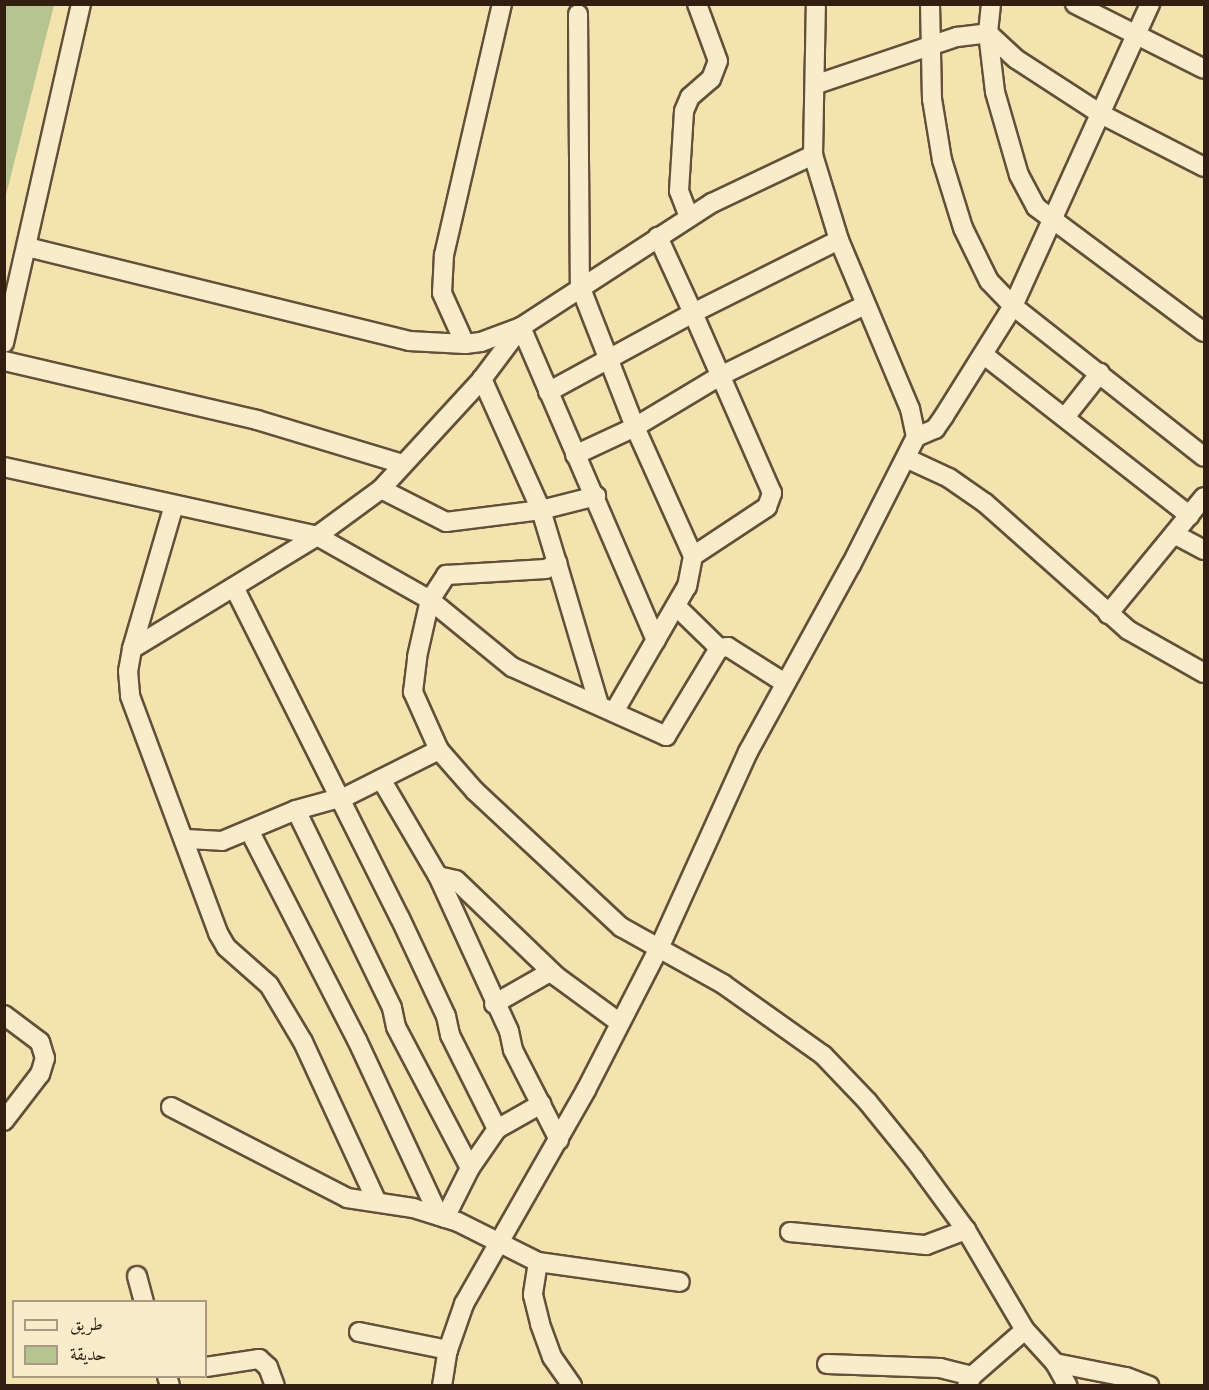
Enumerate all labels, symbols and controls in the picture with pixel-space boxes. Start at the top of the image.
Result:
legend [12,1300,207,1378]
text: طريق [70,1313,103,1339]
text: حديقة [70,1343,106,1369]

